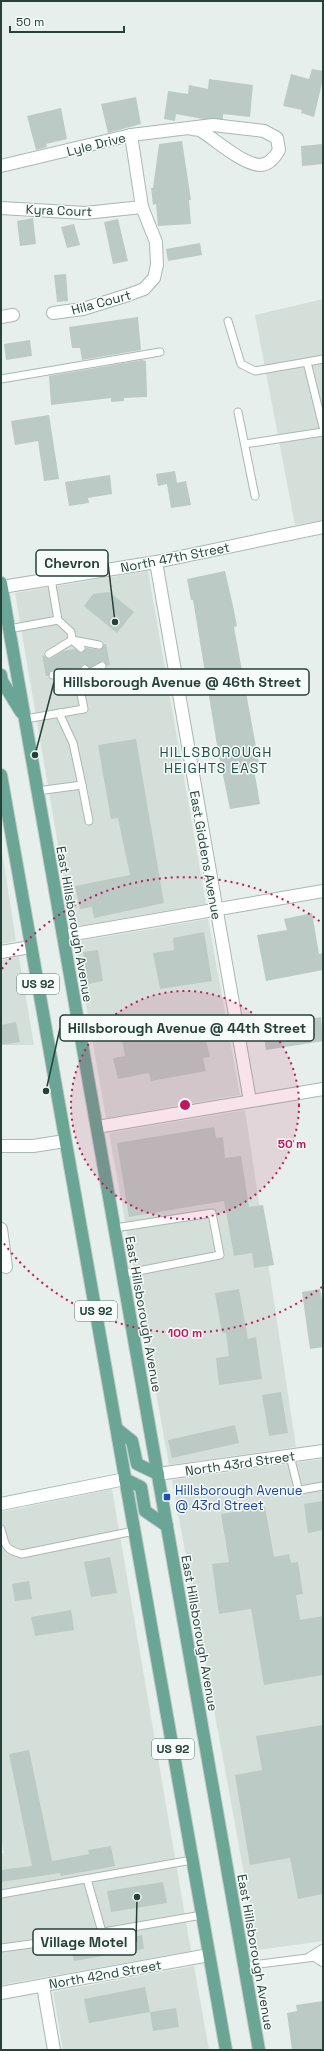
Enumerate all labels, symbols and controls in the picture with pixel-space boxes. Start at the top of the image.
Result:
scale bar [10,8,124,34]
text: 50 m [16,14,44,30]
street label: Lyle Drive [65,129,127,160]
street label: Kyra Court [25,201,93,220]
street label: Hila Court [69,286,133,319]
street label: North 47th Street [119,539,231,576]
callout: Chevron [36,550,108,576]
text: Chevron [44,554,100,572]
callout: Hillsborough Avenue @ 46th Street [54,669,309,695]
text: Hillsborough Avenue @ 46th Street [63,673,301,691]
district label: HILLSBOROUGH HEIGHTS EAST [160,743,272,777]
street label: East Giddens Avenue [186,789,225,921]
street label: East Hillsborough Avenue [52,845,97,1003]
road number: US 92 [17,974,59,994]
callout: Hillsborough Avenue @ 44th Street [60,1015,314,1041]
text: Hillsborough Avenue @ 44th Street [68,1019,306,1037]
centre of rings [178,1098,192,1112]
text: 50 m [278,1136,306,1152]
street label: East Hillsborough Avenue [121,1235,166,1393]
road number: US 92 [75,1301,117,1321]
text: 100 m [168,1325,202,1341]
street label: North 43rd Street [184,1447,296,1480]
place label: Hillsborough Avenue @ 43rd Street [175,1482,302,1514]
marker: Hillsborough Avenue @ 43rd Street [162,1492,172,1502]
street label: East Hillsborough Avenue [177,1554,222,1712]
road number: US 92 [152,1739,194,1759]
street label: East Hillsborough Avenue [233,1873,278,2031]
callout: Village Motel [33,1929,136,1955]
text: Village Motel [41,1933,127,1951]
street label: North 42nd Street [47,1956,163,1993]

